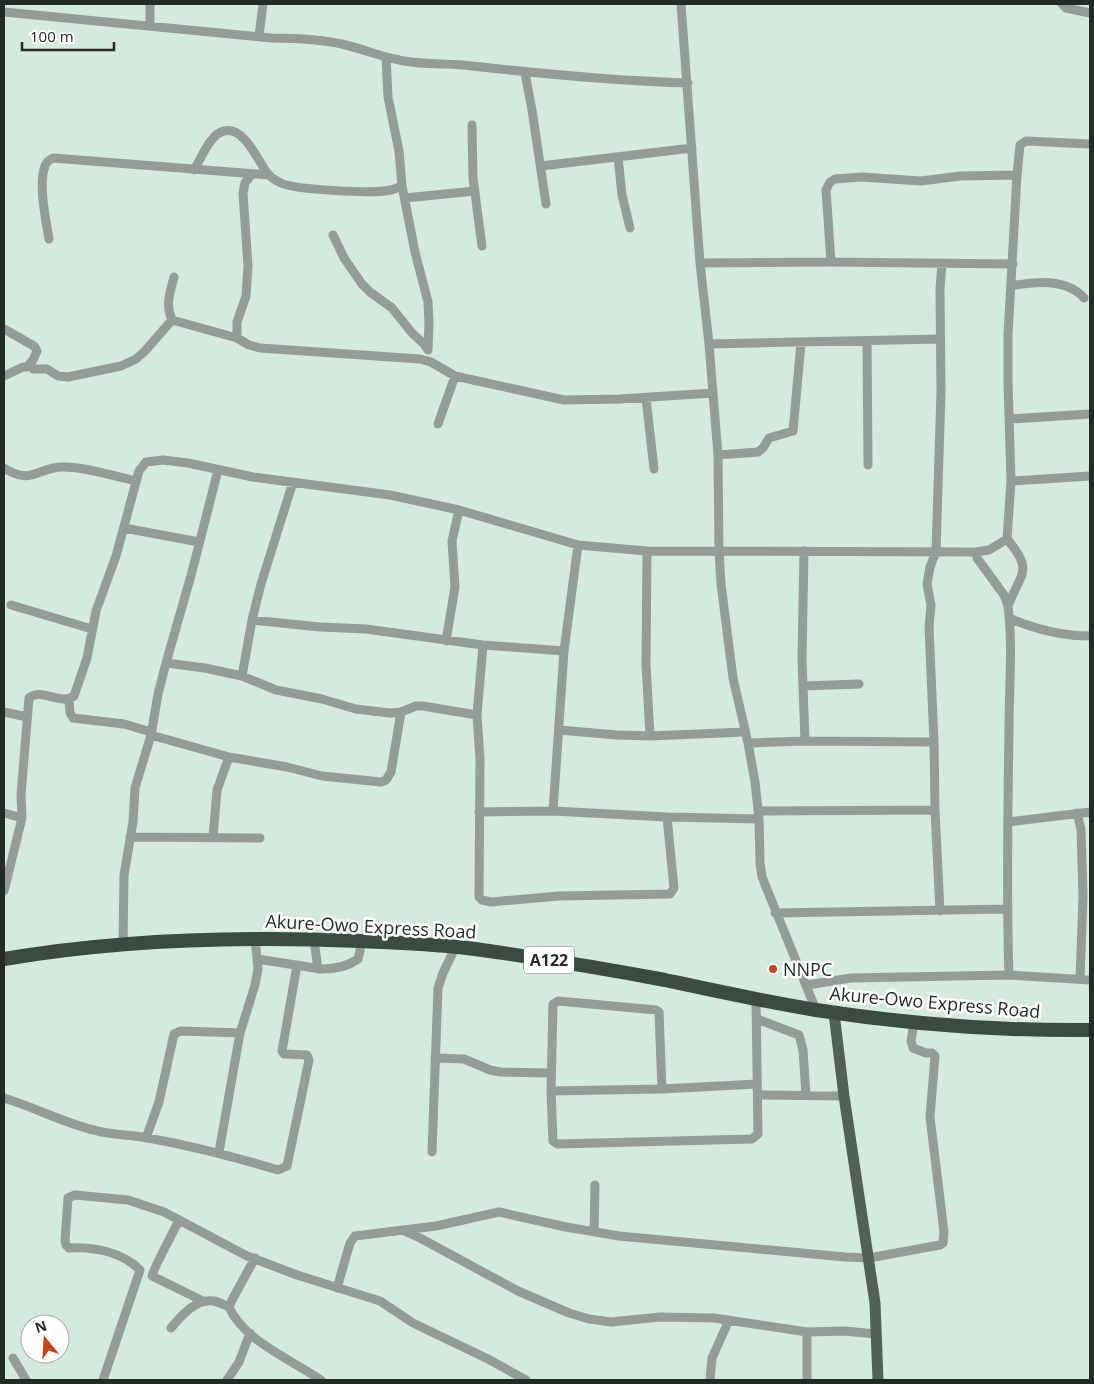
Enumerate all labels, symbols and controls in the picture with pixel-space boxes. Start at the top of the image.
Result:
scale bar [22,20,115,52]
text: 100 m [30,26,74,46]
street label: Akure-Owo Express Road [265,908,477,944]
road number: A122 [524,946,574,974]
place label: NNPC [783,957,832,981]
marker: NNPC [767,963,779,975]
street label: Akure-Owo Express Road [829,981,1041,1023]
north arrow [20,1314,70,1364]
text: N [32,1315,49,1337]

